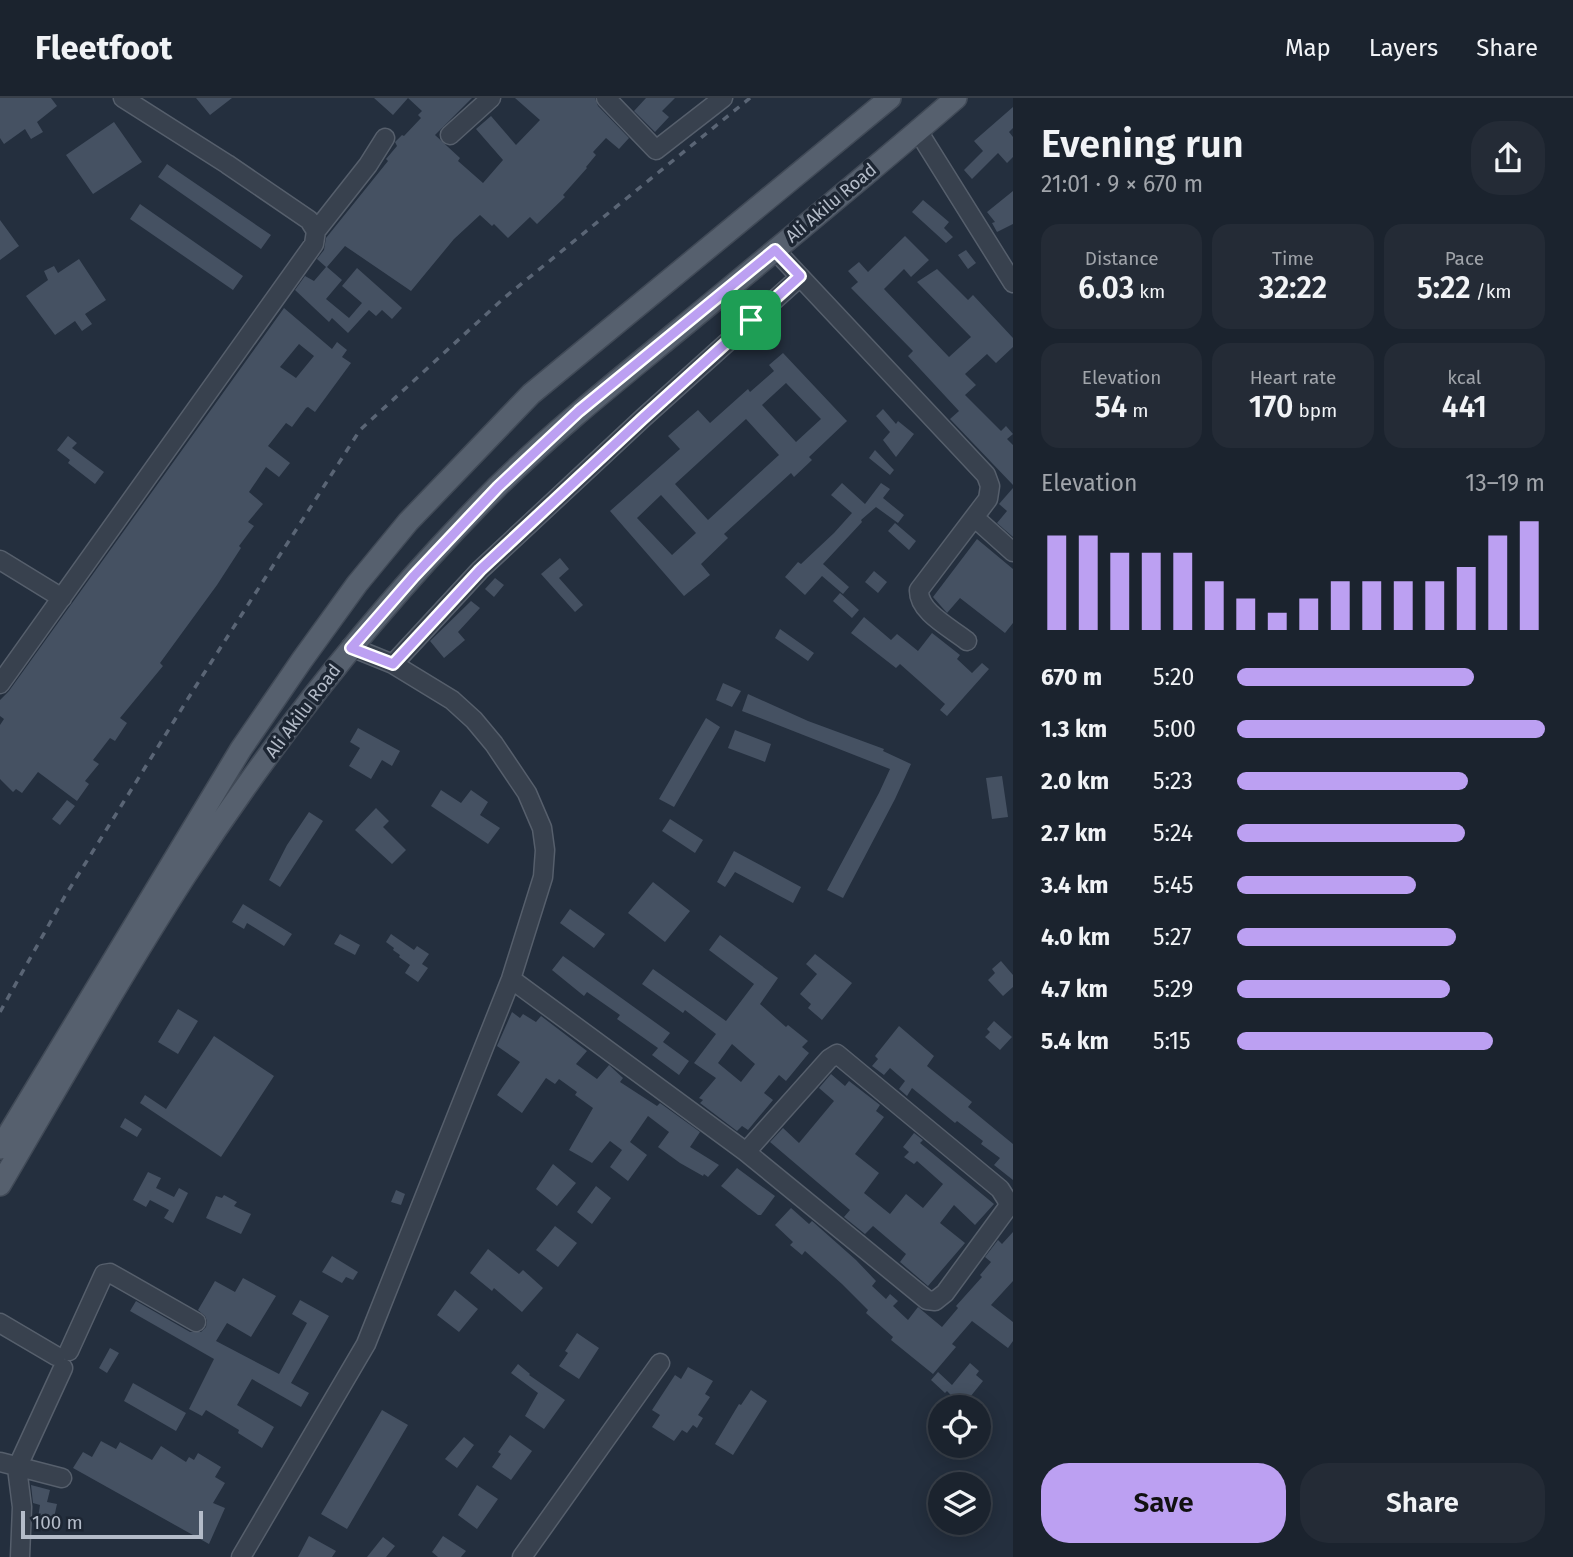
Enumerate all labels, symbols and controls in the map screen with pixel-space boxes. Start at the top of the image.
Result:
text: Fleetfoot [35,28,172,68]
text: Map [1285,34,1331,62]
text: Layers [1369,34,1438,62]
text: Share [1476,34,1538,62]
text: Evening run [1041,121,1244,167]
button: share [1471,121,1545,195]
street label: Ali Akilu Road [781,159,881,247]
text: 21:01 · 9 × 670 m [1041,170,1203,198]
text: Distance [1085,247,1159,270]
text: Time [1272,247,1314,270]
text: Pace [1445,247,1484,270]
text: 6.03 [1078,270,1134,306]
text: 32:22 [1259,270,1327,306]
text: 5:22 [1417,270,1471,306]
text: km [1134,280,1165,303]
text: /km [1471,280,1512,303]
pin [721,290,781,350]
icon: arrive [732,301,770,339]
text: Elevation [1082,366,1161,389]
text: Heart rate [1250,366,1336,389]
text: kcal [1447,366,1481,389]
text: 54 [1095,389,1127,425]
text: 170 [1249,389,1293,425]
text: 441 [1442,389,1487,425]
text: m [1127,399,1149,422]
text: bpm [1293,399,1337,422]
text: Elevation [1041,469,1137,497]
text: 13–19 m [1465,469,1545,497]
street label: Ali Akilu Road [260,660,346,762]
text: 670 m [1041,663,1102,691]
text: 5:20 [1153,663,1194,691]
text: 1.3 km [1041,715,1107,743]
text: 5:00 [1153,715,1196,743]
text: 2.0 km [1041,767,1109,795]
text: 5:23 [1153,767,1193,795]
text: 2.7 km [1041,819,1107,847]
text: 5:24 [1153,819,1193,847]
text: 3.4 km [1041,871,1109,899]
text: 5:45 [1153,871,1193,899]
text: 4.0 km [1041,923,1110,951]
text: 5:27 [1153,923,1191,951]
text: 4.7 km [1041,975,1108,1003]
text: 5:29 [1153,975,1193,1003]
text: 5.4 km [1041,1027,1109,1055]
text: 5:15 [1153,1027,1191,1055]
map controls [928,1395,991,1535]
button: locate [928,1395,991,1458]
button: Save [1041,1463,1286,1543]
button: Share [1300,1463,1545,1543]
button: layers [928,1472,991,1535]
scale bar [21,1508,203,1540]
text: 100 m [32,1511,83,1534]

